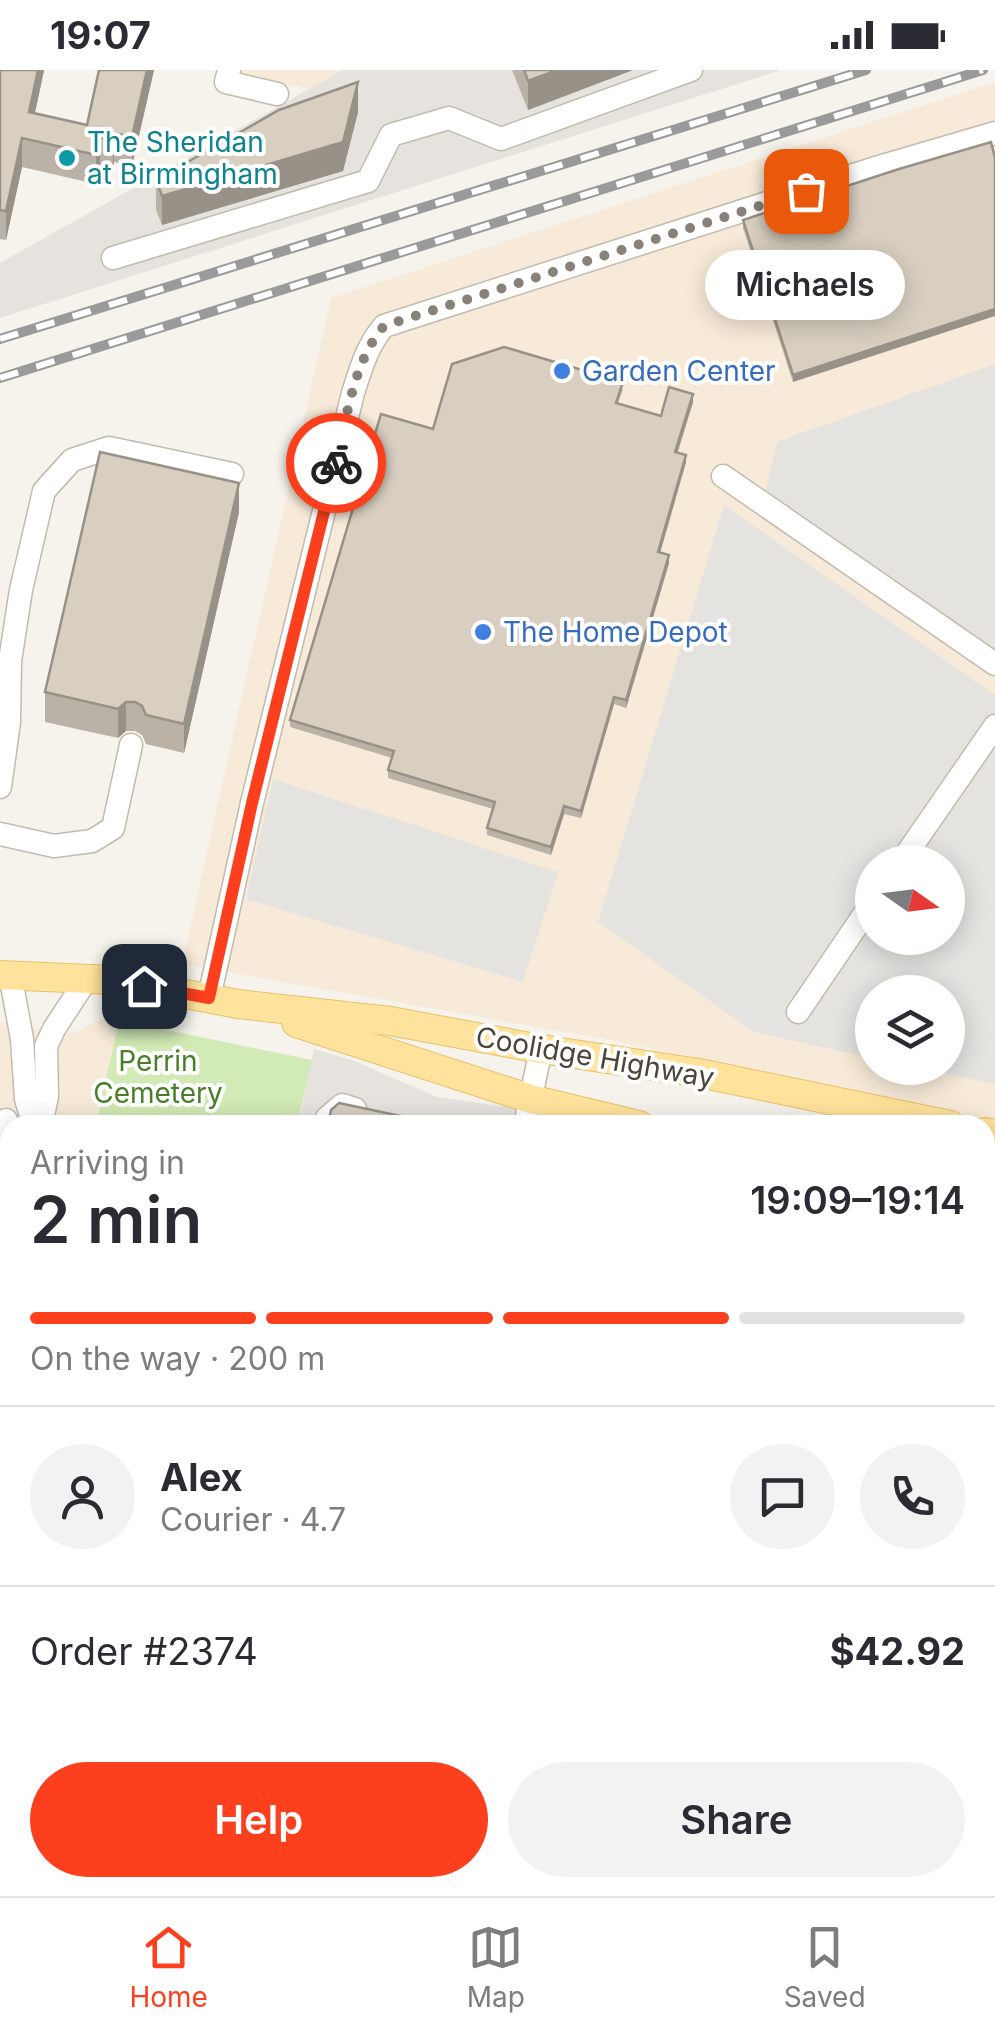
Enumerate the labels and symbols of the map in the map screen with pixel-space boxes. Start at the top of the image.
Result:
place label: The Sheridan at Birmingham [87,125,278,191]
marker: The Sheridan at Birmingham [56,147,78,169]
pin [764,149,849,234]
callout: Michaels [706,251,906,321]
place label: Garden Center [582,354,776,388]
marker: Garden Center [551,360,573,382]
courier [286,413,386,513]
place label: The Home Depot [503,615,728,649]
marker: The Home Depot [472,621,494,643]
north arrow [855,845,965,955]
pin [102,944,187,1029]
street label: Coolidge Highway [473,1019,717,1095]
park label: Perrin Cemetery [93,1044,223,1110]

